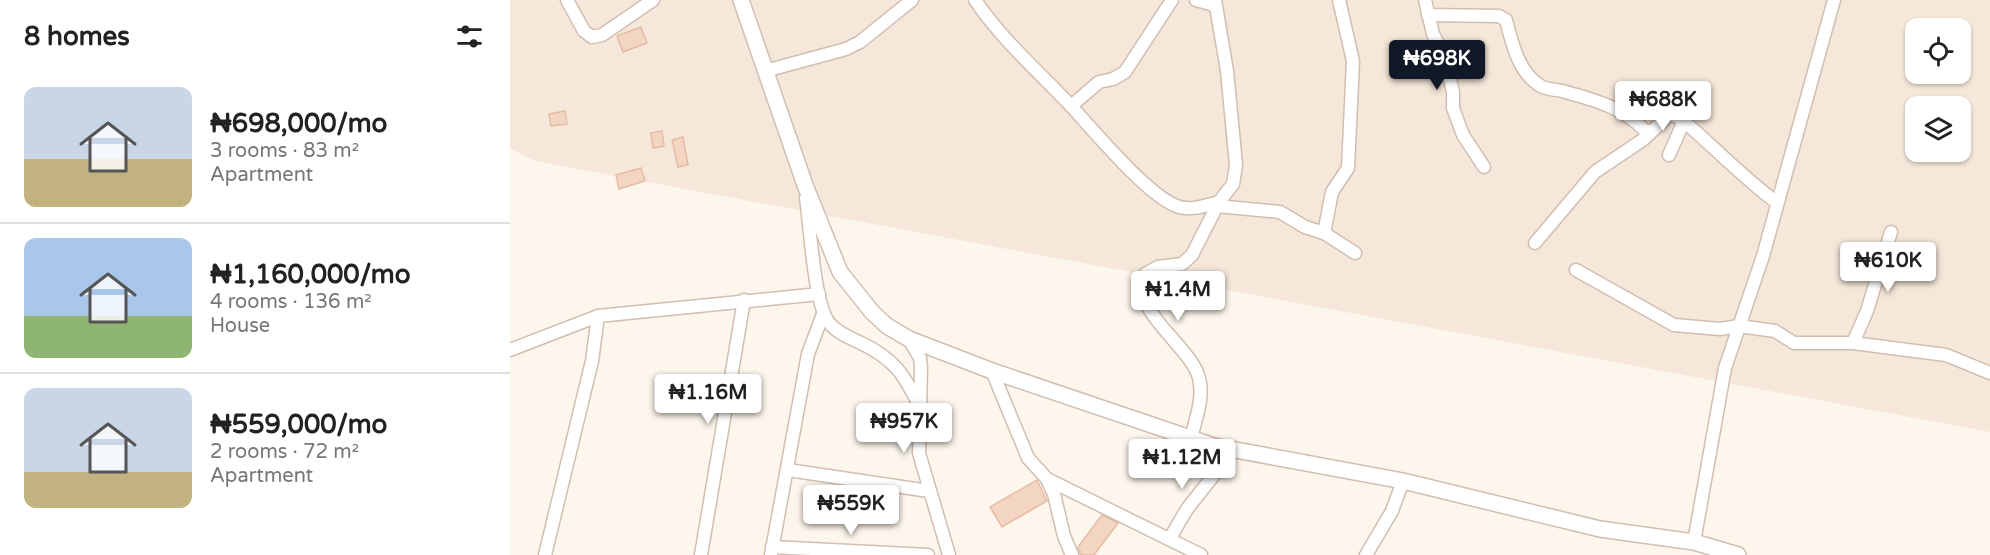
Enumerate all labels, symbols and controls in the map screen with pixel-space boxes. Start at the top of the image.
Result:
map controls [1905,18,1971,162]
button: locate [1905,18,1971,84]
icon: filters [453,20,486,53]
text: 8 homes [24,21,130,52]
pin: ₦698K [1395,40,1479,91]
text: ₦698K [1403,47,1471,71]
pin: ₦688K [1621,81,1705,132]
text: ₦688K [1629,88,1697,112]
button: layers [1905,96,1971,162]
text: ₦698,000/mo [210,108,387,139]
icon: home [72,111,144,183]
text: 3 rooms · 83 m² [210,139,359,163]
text: Apartment [210,163,313,187]
pin: ₦610K [1846,242,1930,293]
text: ₦610K [1854,249,1922,273]
text: ₦1,160,000/mo [210,259,410,290]
icon: home [72,262,144,334]
pin: ₦1.4M [1136,271,1220,322]
text: ₦1.4M [1145,278,1211,302]
text: 4 rooms · 136 m² [210,290,372,314]
text: House [210,314,270,338]
pin: ₦1.16M [659,374,757,425]
text: ₦1.16M [669,381,747,405]
pin: ₦957K [862,403,946,454]
text: ₦559,000/mo [210,409,387,440]
text: ₦957K [870,410,938,434]
icon: home [72,412,144,484]
pin: ₦1.12M [1133,439,1231,490]
text: 2 rooms · 72 m² [210,440,359,464]
text: ₦1.12M [1143,446,1221,470]
text: Apartment [210,464,313,488]
pin: ₦559K [809,485,893,536]
text: ₦559K [817,492,885,516]

